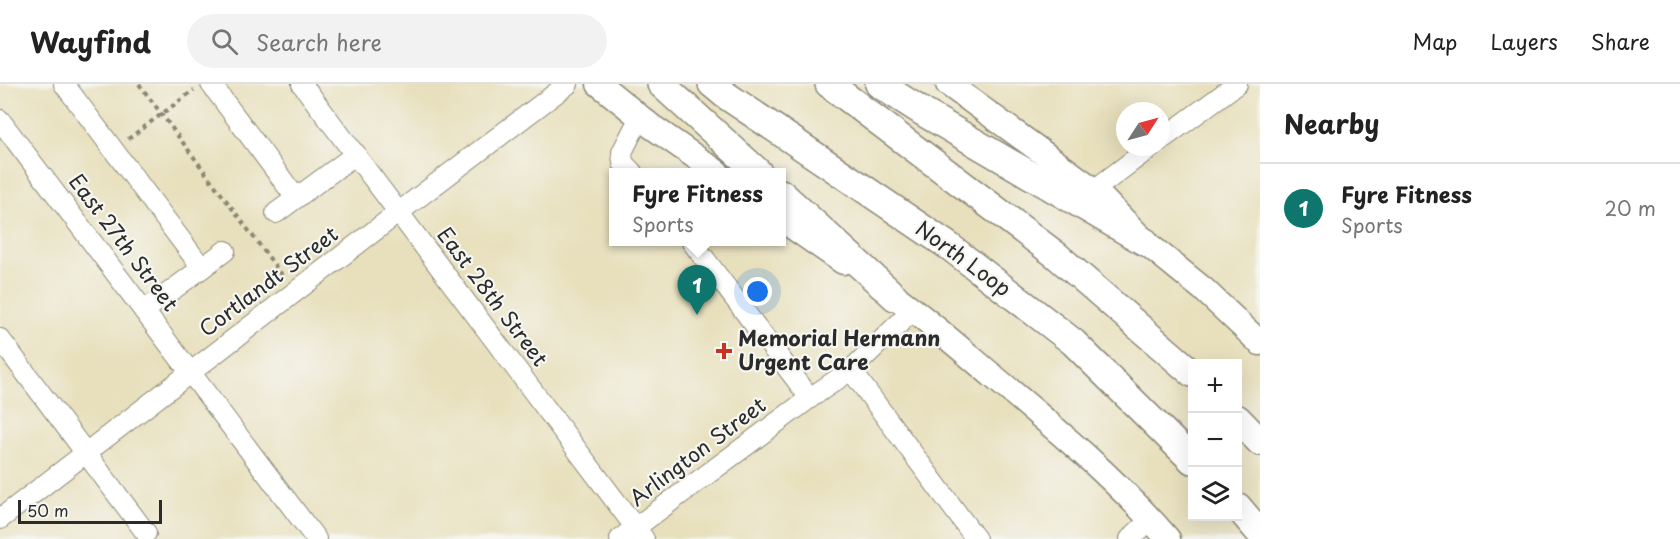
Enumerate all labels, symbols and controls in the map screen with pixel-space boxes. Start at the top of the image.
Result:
search box [187,14,607,68]
text: Wayfind [30,20,151,63]
icon: search [208,25,241,58]
text: Search here [256,25,382,58]
text: Map [1413,25,1457,57]
text: Layers [1490,25,1558,57]
text: Share [1591,25,1650,57]
north arrow [1116,102,1170,156]
text: Nearby [1284,104,1379,143]
street label: East 27th Street [62,166,187,317]
popup [609,168,786,246]
text: Fyre Fitness [632,176,763,209]
text: Fyre Fitness [1341,177,1472,210]
text: 1 [1299,193,1308,223]
text: 20 m [1604,193,1656,223]
text: Sports [632,209,694,239]
text: Sports [1341,210,1403,240]
street label: North Loop [910,212,1019,303]
street label: Cortlandt Street [191,217,344,343]
street label: East 28th Street [430,219,557,372]
pin: 1 [678,266,716,315]
your location [743,277,772,306]
place label: Memorial Hermann Urgent Care [738,321,940,377]
marker: Memorial Hermann Urgent Care [715,342,733,360]
map controls [1188,359,1242,521]
button: + [1188,359,1242,413]
street label: Arlington Street [622,388,772,513]
button: − [1188,413,1242,467]
button: layers [1188,467,1242,521]
scale bar [18,497,162,524]
text: 50 m [27,498,68,522]

